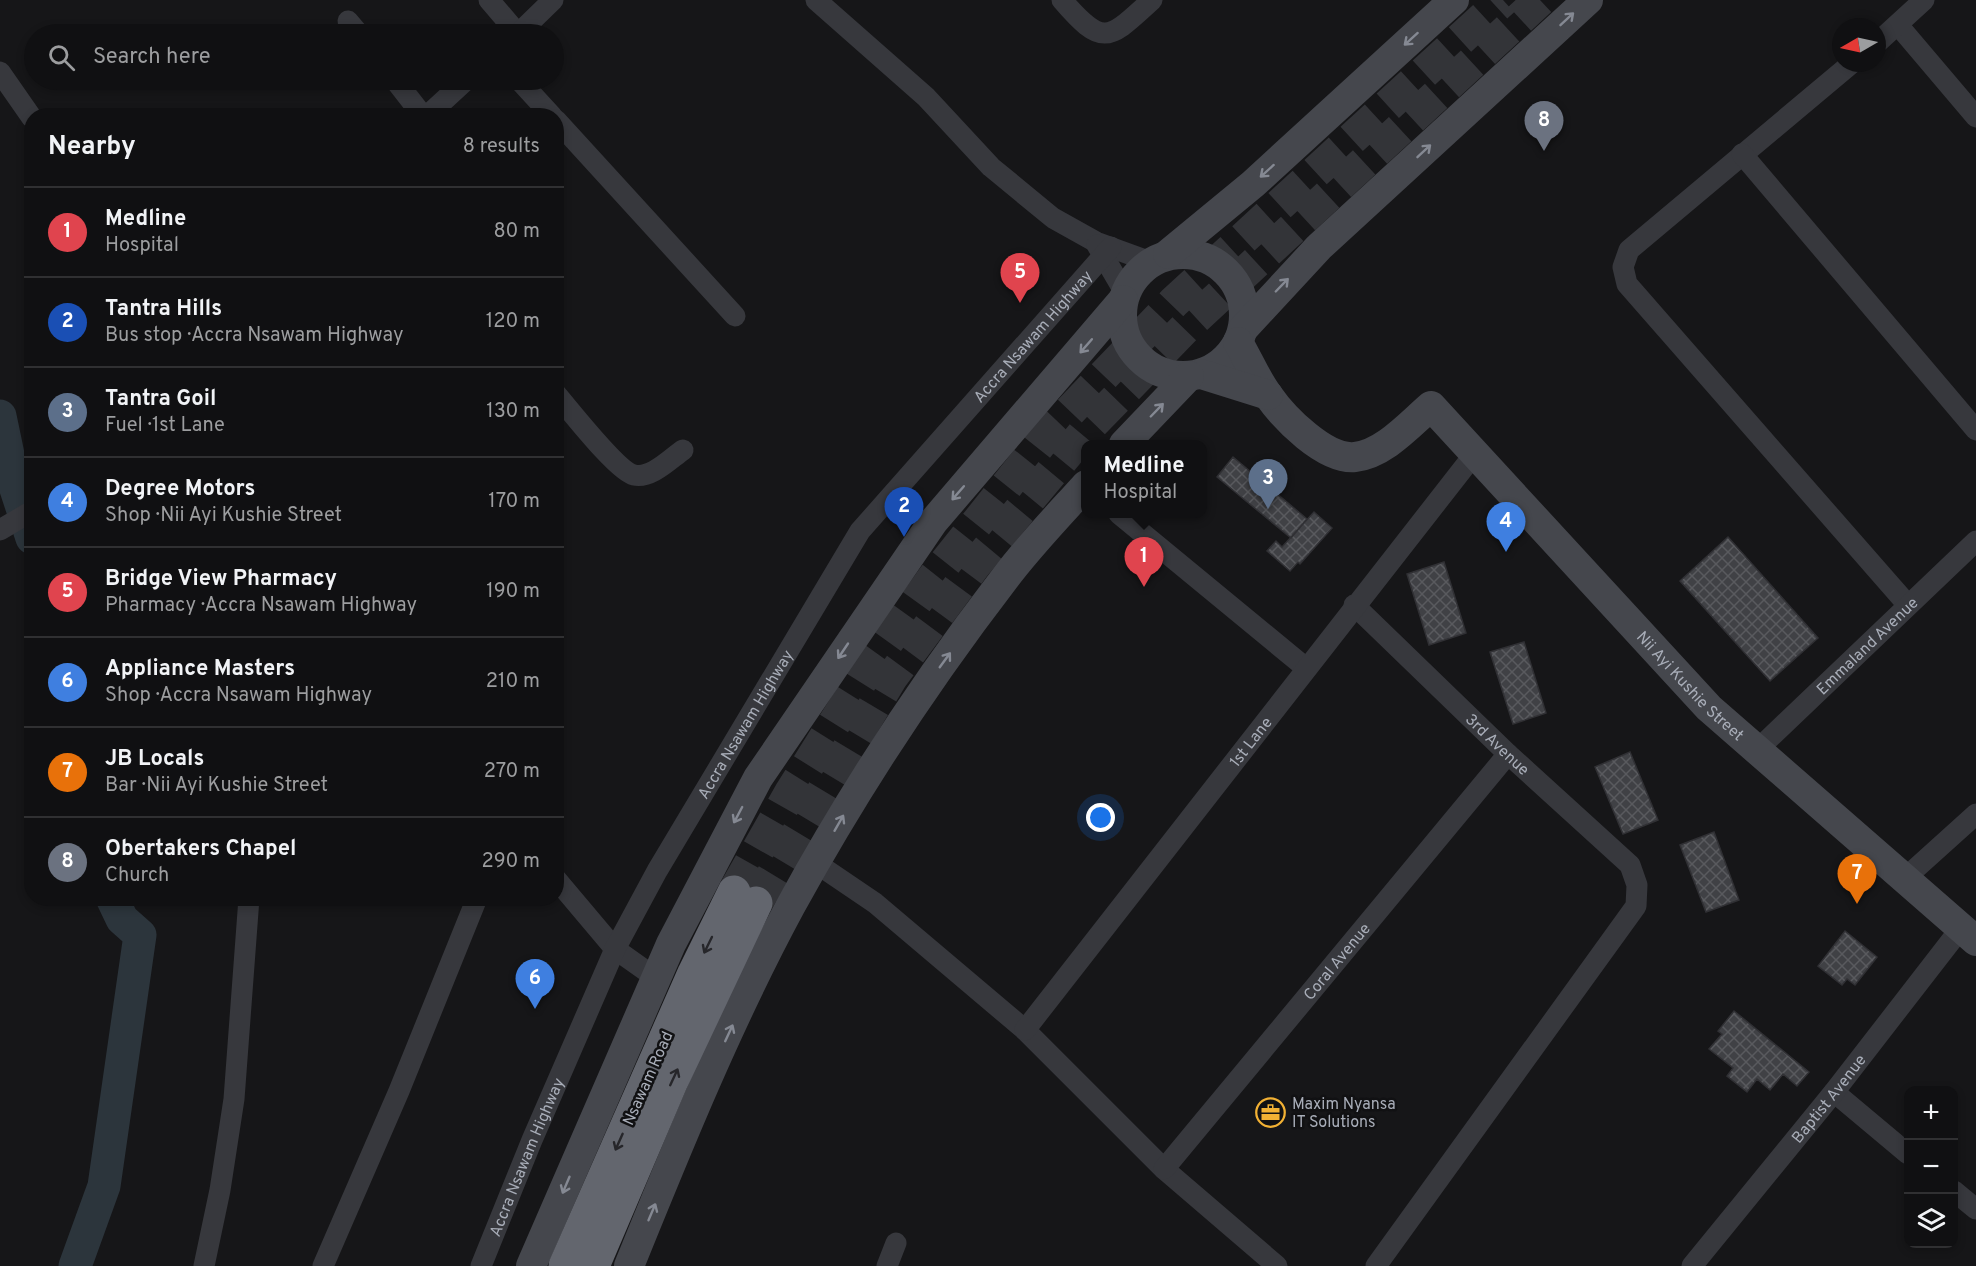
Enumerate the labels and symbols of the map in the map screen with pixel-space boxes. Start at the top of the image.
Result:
one-way arrow [1559,12,1574,26]
north arrow [1832,18,1886,72]
one-way arrow [1404,32,1419,46]
pin: 8 [1524,102,1564,151]
one-way arrow [1416,144,1431,158]
one-way arrow [1260,164,1275,178]
pin: 5 [1000,254,1040,303]
street label: Accra Nsawam Highway [970,267,1098,408]
one-way arrow [1275,278,1289,293]
one-way arrow [1079,338,1092,354]
one-way arrow [1149,403,1164,418]
pin: 3 [1248,460,1288,509]
one-way arrow [951,485,965,500]
pin: 2 [884,488,924,537]
pin: 4 [1486,502,1526,552]
pin: 1 [1124,538,1164,587]
street label: Emmaland Avenue [1813,594,1923,700]
street label: Nii Ayi Kushie Street [1631,628,1747,746]
one-way arrow [837,642,849,658]
street label: Accra Nsawam Highway [694,647,799,803]
one-way arrow [938,652,951,668]
street label: 3rd Avenue [1460,710,1533,781]
street label: 1st Lane [1226,714,1278,772]
your location [1086,803,1115,832]
one-way arrow [732,806,744,824]
one-way arrow [833,815,845,832]
pin: 7 [1838,854,1876,904]
street label: Coral Avenue [1300,920,1376,1005]
one-way arrow [702,935,713,953]
pin: 6 [516,960,554,1009]
one-way arrow [724,1024,735,1043]
street label: Nsawam Road [619,1029,678,1129]
street label: Baptist Avenue [1788,1051,1871,1148]
one-way arrow [669,1069,680,1087]
street label: Accra Nsawam Highway [486,1075,570,1240]
place label: Maxim Nyansa IT Solutions [1292,1095,1396,1133]
office icon: Maxim Nyansa IT Solutions [1255,1096,1287,1128]
one-way arrow [613,1132,624,1150]
one-way arrow [559,1176,570,1194]
one-way arrow [647,1203,658,1222]

